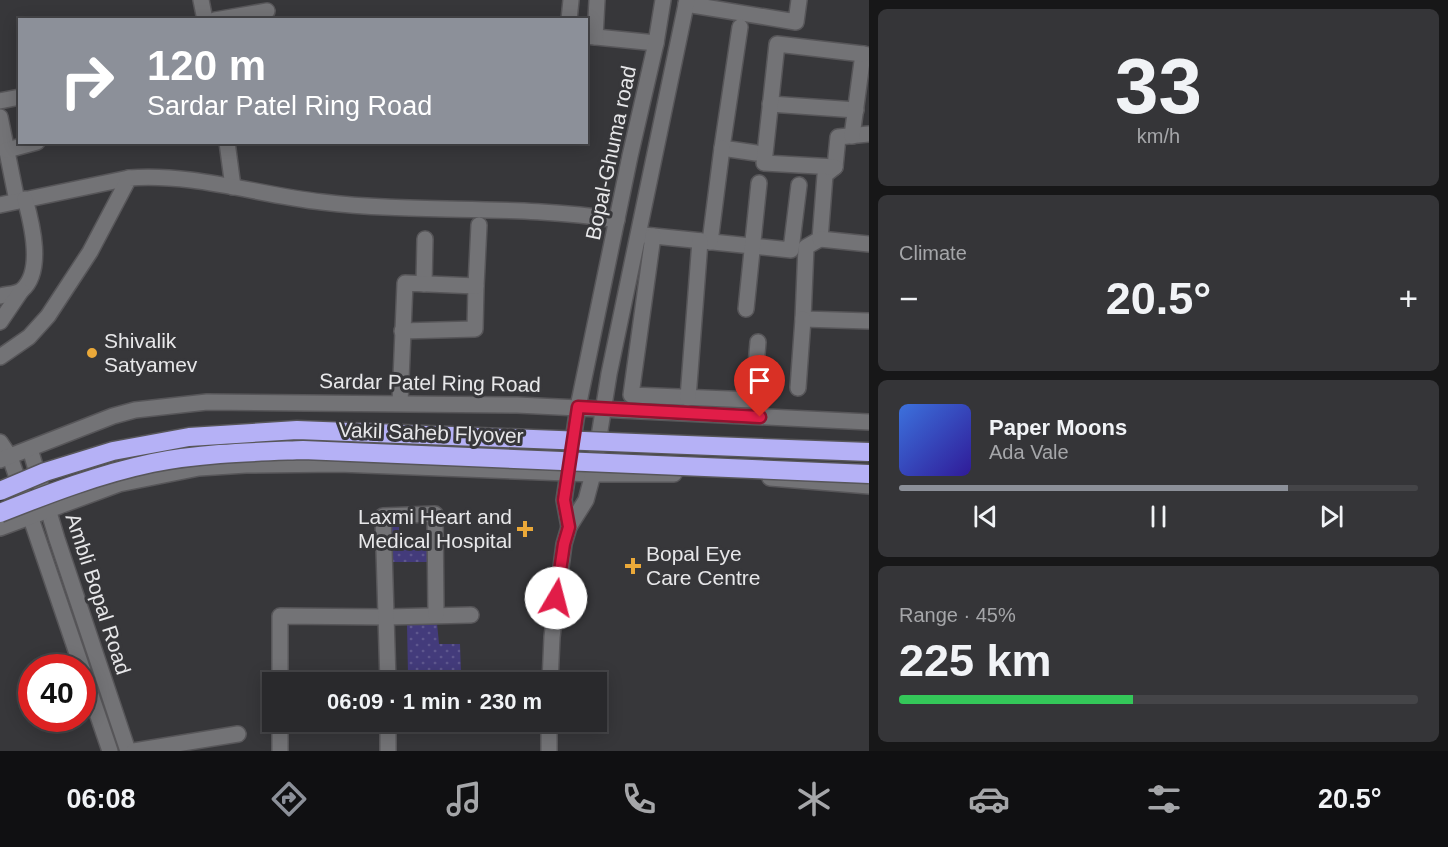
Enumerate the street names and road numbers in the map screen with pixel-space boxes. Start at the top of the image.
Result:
street label: Bopal-Ghuma road [581,64,640,242]
street label: Sardar Patel Ring Road [319,369,541,396]
street label: Vakil Saheb Flyover [338,418,524,447]
street label: Ambli Bopal Road [62,510,135,677]

